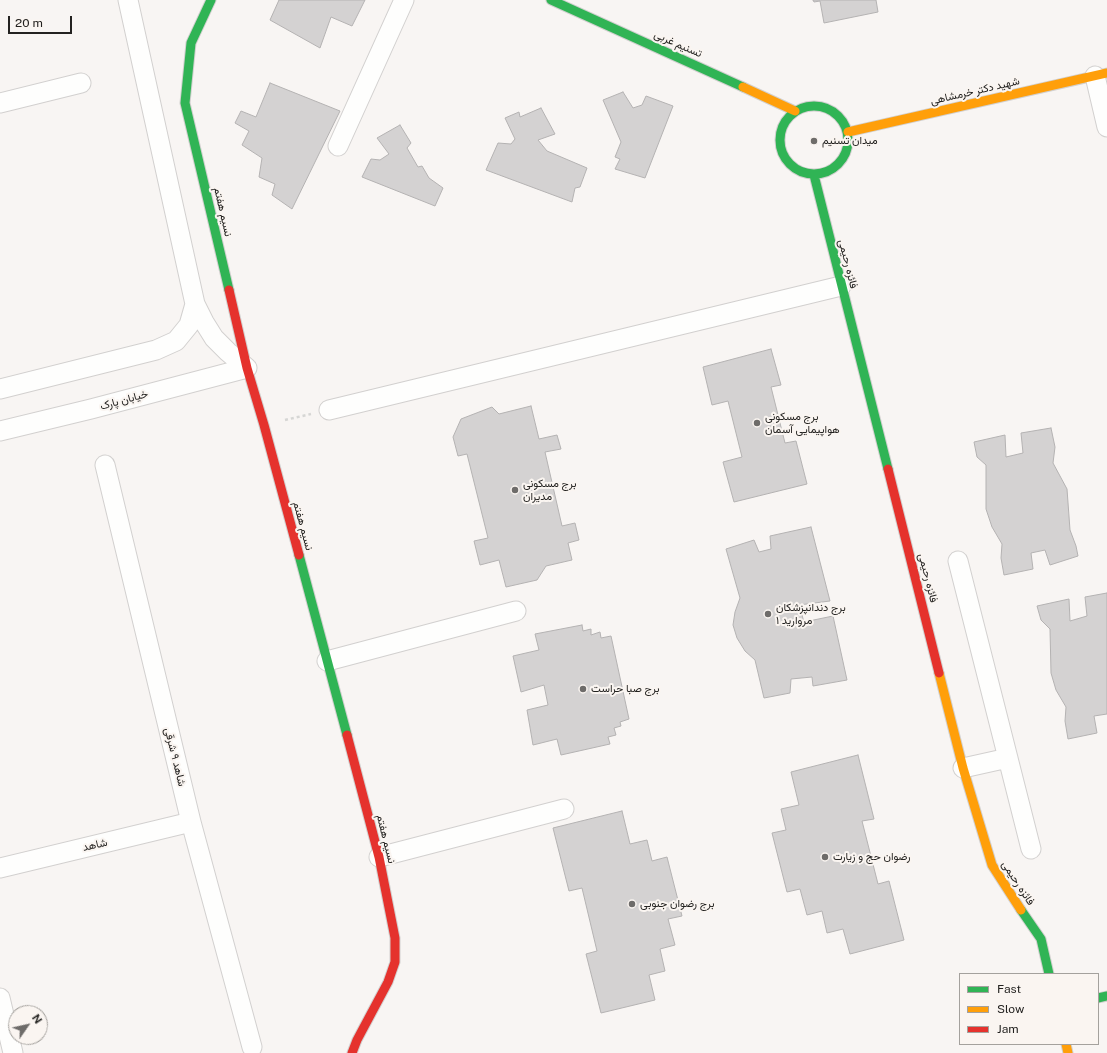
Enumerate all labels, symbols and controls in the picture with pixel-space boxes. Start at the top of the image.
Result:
scale bar [10,8,74,34]
text: 20 m [15,16,43,30]
street label: تسنیم غربی [652,28,704,60]
street label: شهید دکتر خرمشاهی [929,74,1021,108]
place label: میدان تسنیم [822,134,878,148]
marker: میدان تسنیم [809,136,819,146]
street label: نسیم هفتم [211,186,235,238]
street label: فائزه رحیمی [836,238,860,290]
street label: خیابان پارک [99,387,149,413]
place label: برج مسکونی هواپیمایی آسمان [765,410,840,436]
marker: برج مسکونی هواپیمایی آسمان [752,418,762,428]
place label: برج مسکونی مدیران [523,477,576,503]
marker: برج مسکونی مدیران [510,485,520,495]
street label: نسیم هفتم [290,500,316,552]
street label: فائزه رحیمی [916,552,940,604]
place label: برج دندانپزشکان مروارید ۱ [776,601,846,627]
marker: برج دندانپزشکان مروارید ۱ [763,609,773,619]
place label: برج صبا حراست [591,682,659,696]
marker: برج صبا حراست [578,684,588,694]
street label: شاهد ۹ شرقی [161,726,189,788]
street label: نسیم هفتم [374,813,398,865]
street label: شاهد [81,836,109,854]
place label: رضوان حج و زیارت [833,850,910,864]
marker: رضوان حج و زیارت [820,852,830,862]
street label: فائزه رحیمی [999,858,1037,908]
place label: برج رضوان جنوبی [640,897,715,911]
marker: برج رضوان جنوبی [627,899,637,909]
legend [959,973,1099,1045]
text: Fast [997,982,1021,996]
text: Slow [997,1002,1024,1016]
north arrow [8,1005,48,1045]
text: N [30,1012,44,1026]
text: Jam [997,1022,1019,1036]

